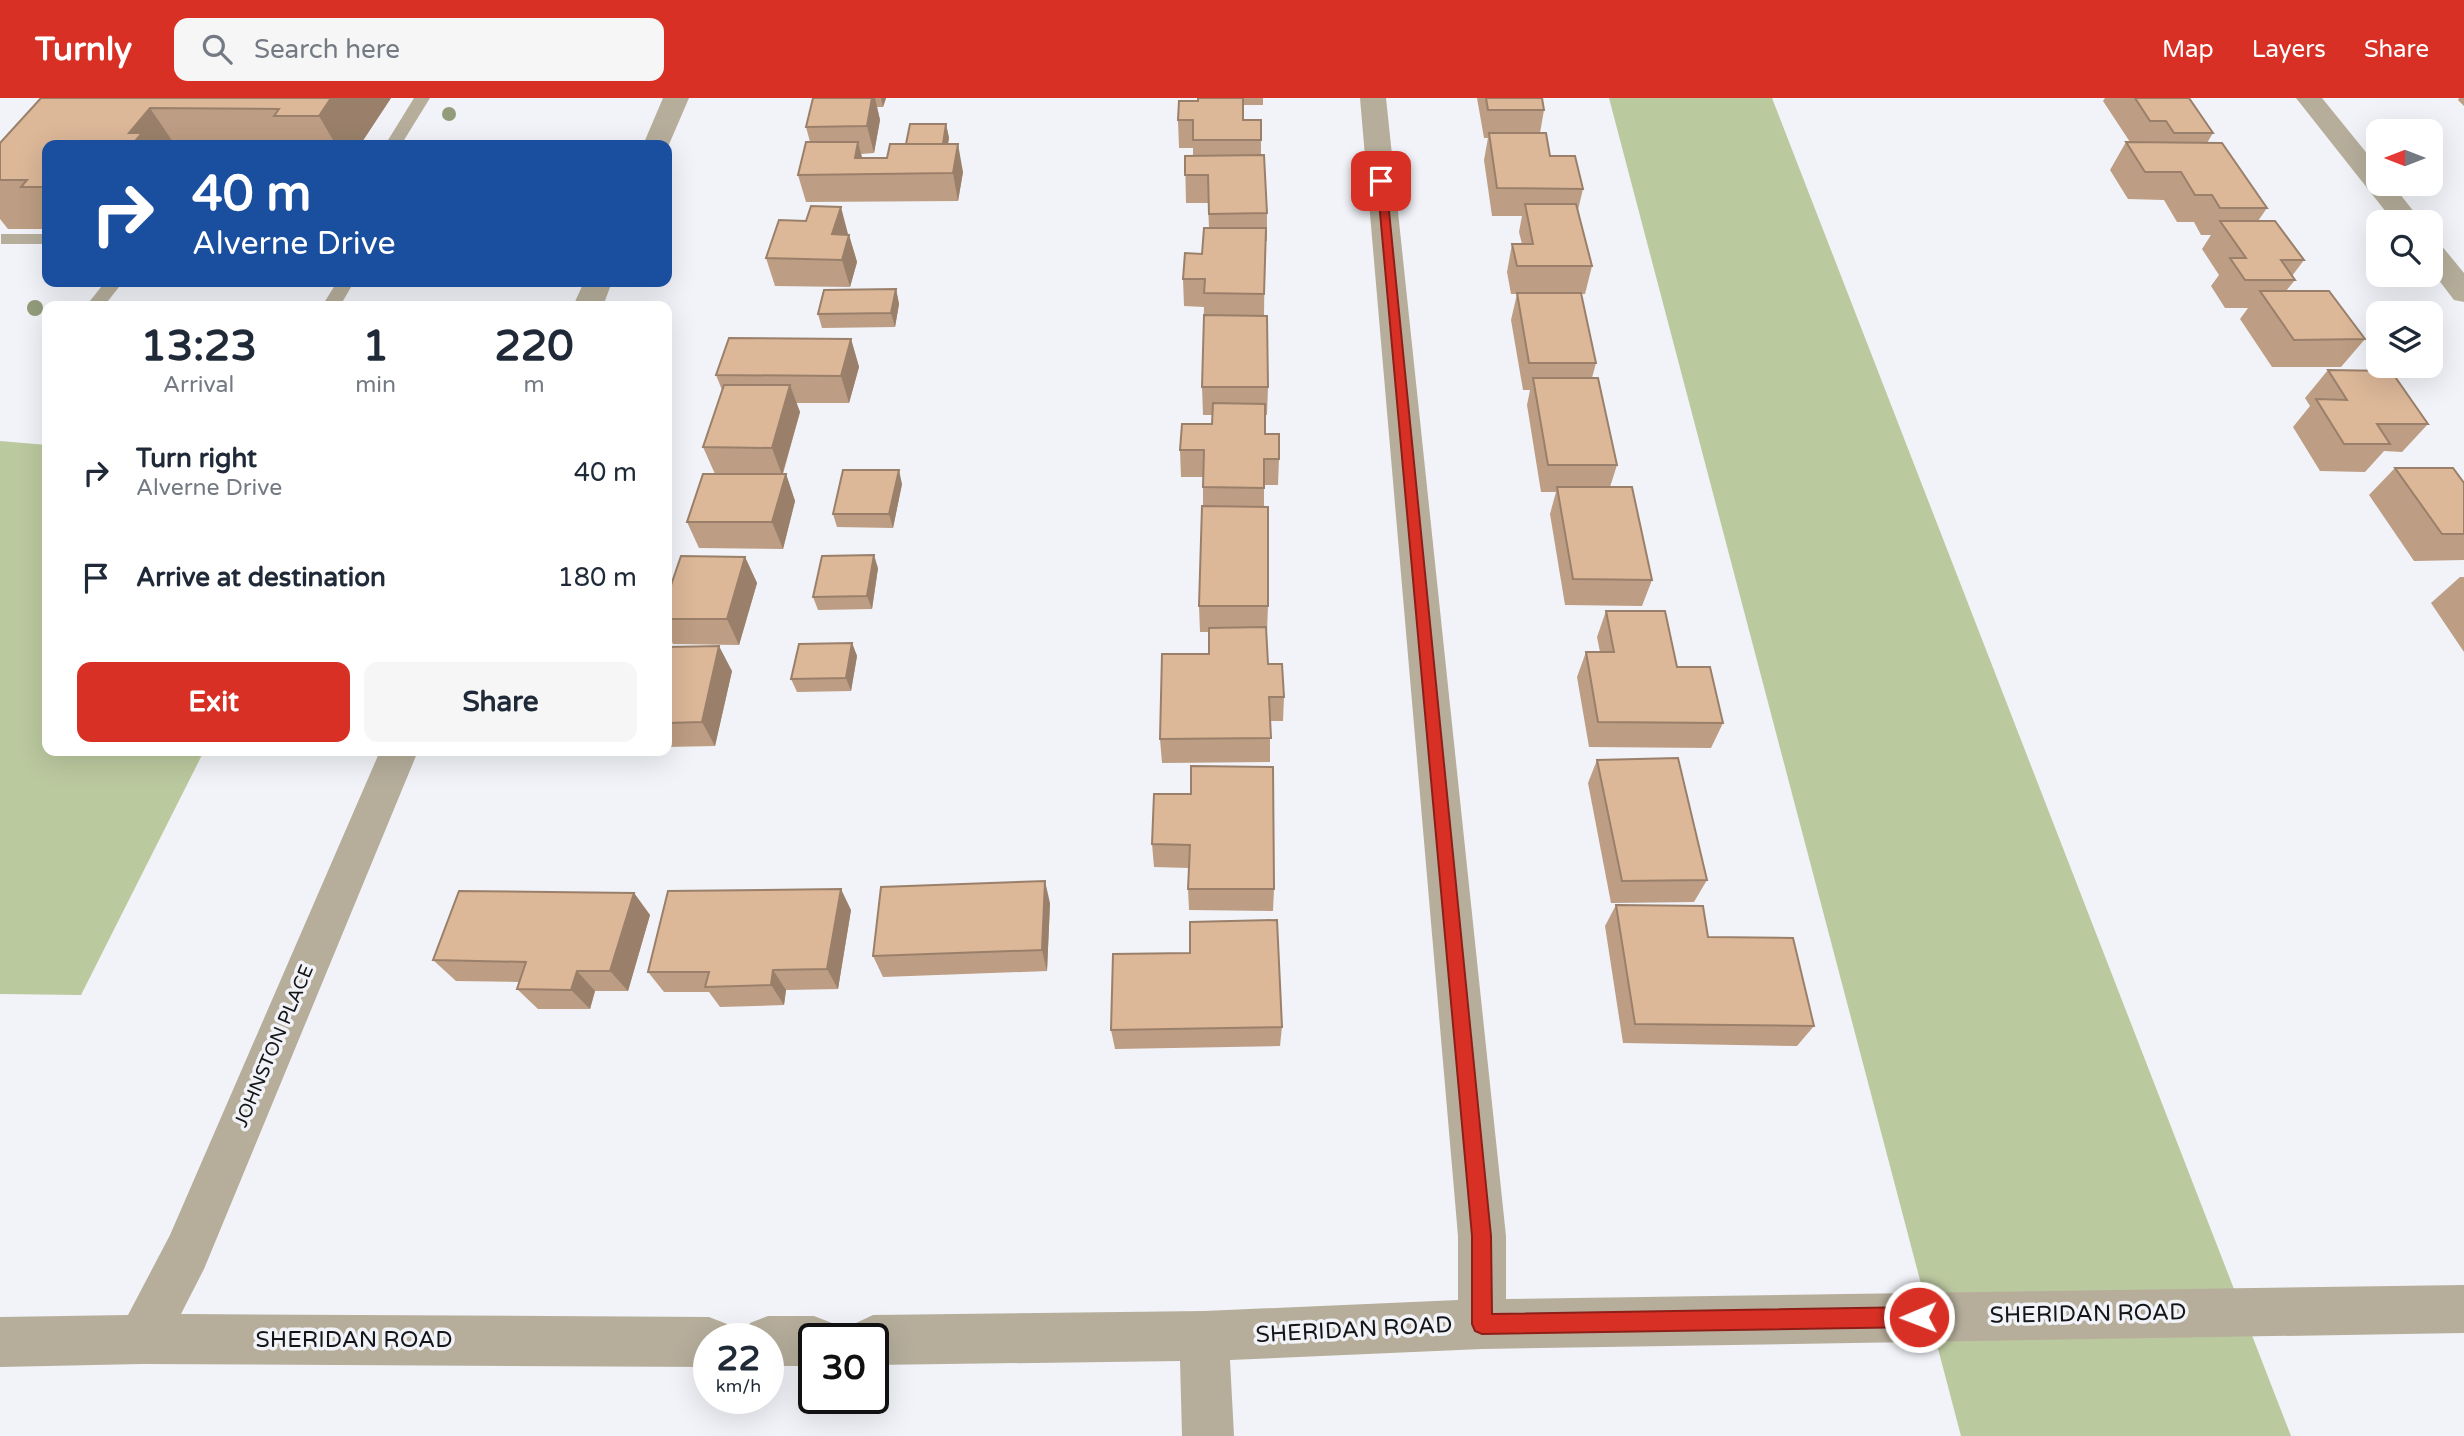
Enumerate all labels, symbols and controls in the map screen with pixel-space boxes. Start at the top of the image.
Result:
search box [174,18,664,81]
text: Turnly [35,30,132,69]
icon: search [198,30,236,68]
text: Search here [254,34,400,65]
text: Map [2162,35,2214,64]
text: Layers [2252,35,2326,64]
text: Share [2364,35,2429,64]
north arrow [2366,119,2443,196]
map controls [2366,119,2443,378]
pin [1351,151,1411,211]
icon: arrive [1362,162,1400,200]
text: 40 m [192,165,311,224]
icon: right [77,168,168,259]
button: search [2366,210,2443,287]
text: Alverne Drive [192,225,396,263]
button: layers [2366,301,2443,378]
text: 13:23 [140,321,257,372]
text: 1 [362,321,389,372]
text: 220 [494,321,574,372]
text: Arrival [163,371,234,399]
text: min [355,371,396,399]
text: m [523,371,545,399]
text: Turn right [136,443,257,474]
icon: right [77,454,115,492]
text: 40 m [574,457,637,488]
text: Alverne Drive [136,474,282,502]
icon: arrive [77,559,115,597]
text: Arrive at destination [136,562,386,593]
text: 180 m [557,562,637,593]
button: Exit [77,662,350,742]
button: Share [364,662,637,742]
street label: JOHNSTON PLACE [230,962,318,1130]
position arrow [1882,1280,1956,1354]
street label: SHERIDAN ROAD [1989,1298,2187,1330]
street label: SHERIDAN ROAD [1255,1311,1453,1349]
speed limit sign: 30 [798,1323,889,1414]
street label: SHERIDAN ROAD [256,1326,452,1354]
text: 22 [717,1338,760,1380]
text: km/h [716,1375,761,1397]

